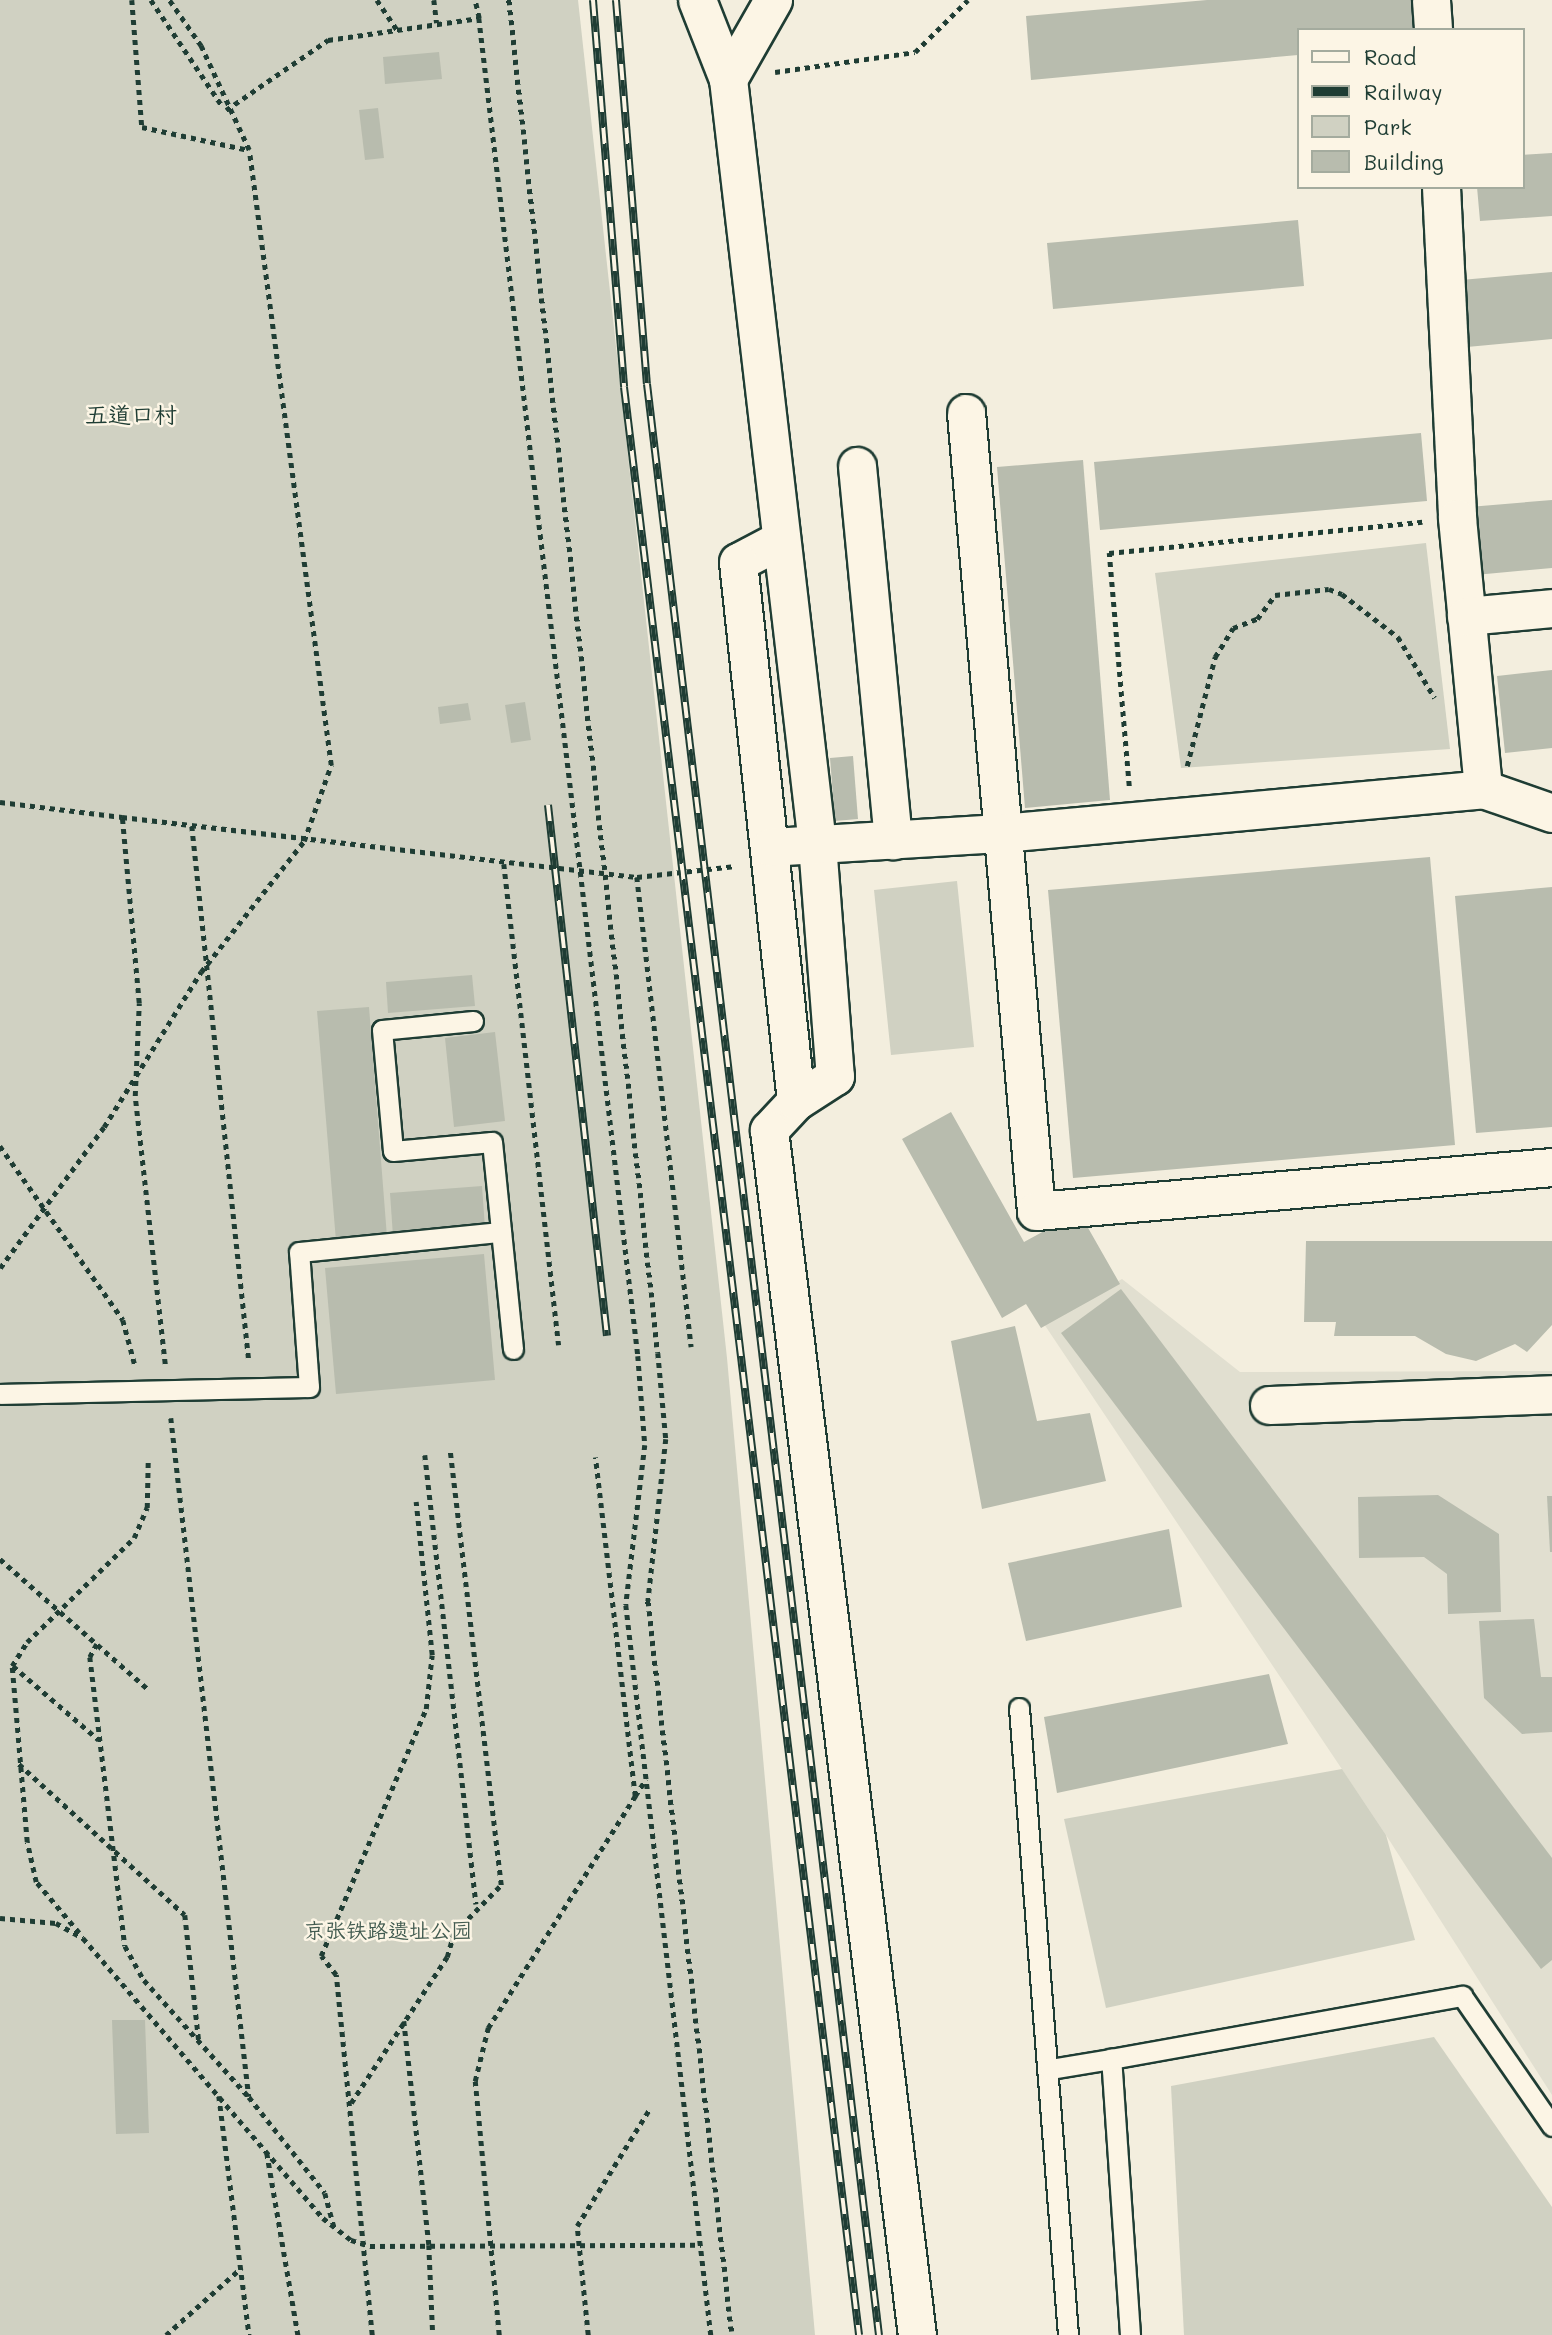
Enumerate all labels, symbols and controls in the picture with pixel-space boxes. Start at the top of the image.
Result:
legend [1296,28,1524,189]
text: Road [1364,43,1416,70]
text: Railway [1364,78,1443,105]
text: Park [1364,113,1412,140]
text: Building [1364,148,1444,175]
district label: 五道口村 [85,400,177,428]
park label: 京张铁路遗址公园 [304,1917,472,1943]

